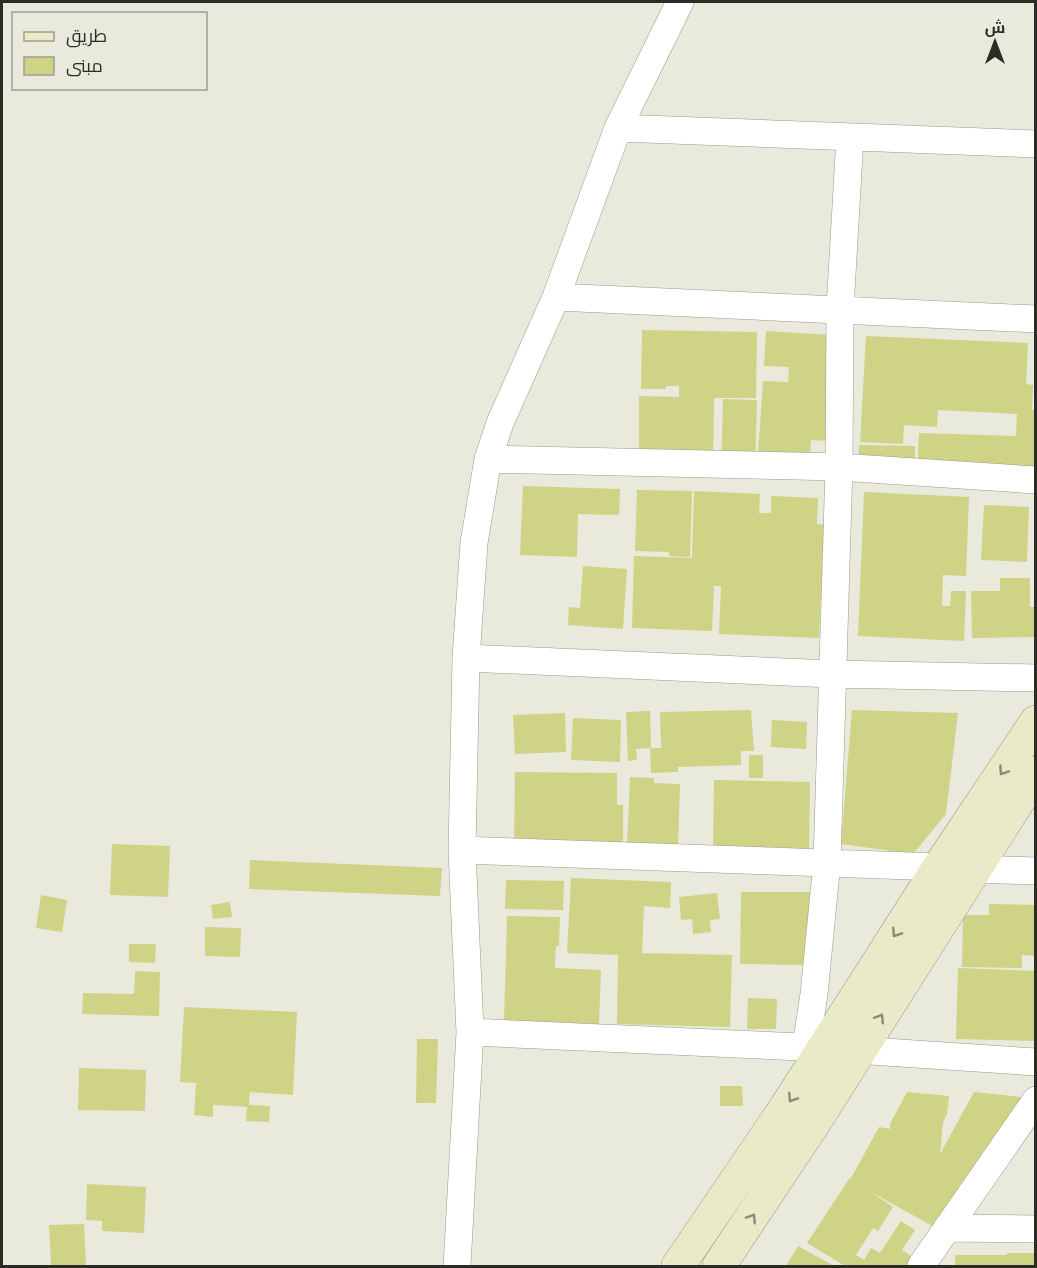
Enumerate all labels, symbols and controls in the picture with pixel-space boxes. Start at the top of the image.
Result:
legend [12,12,207,90]
north arrow [965,12,1025,72]
text: ش [985,18,1005,37]
text: طريق [66,25,107,48]
text: مبنى [66,55,103,77]
one-way arrow [999,764,1010,775]
one-way arrow [892,927,903,938]
one-way arrow [872,1014,884,1024]
one-way arrow [787,1092,799,1102]
one-way arrow [745,1214,756,1225]

